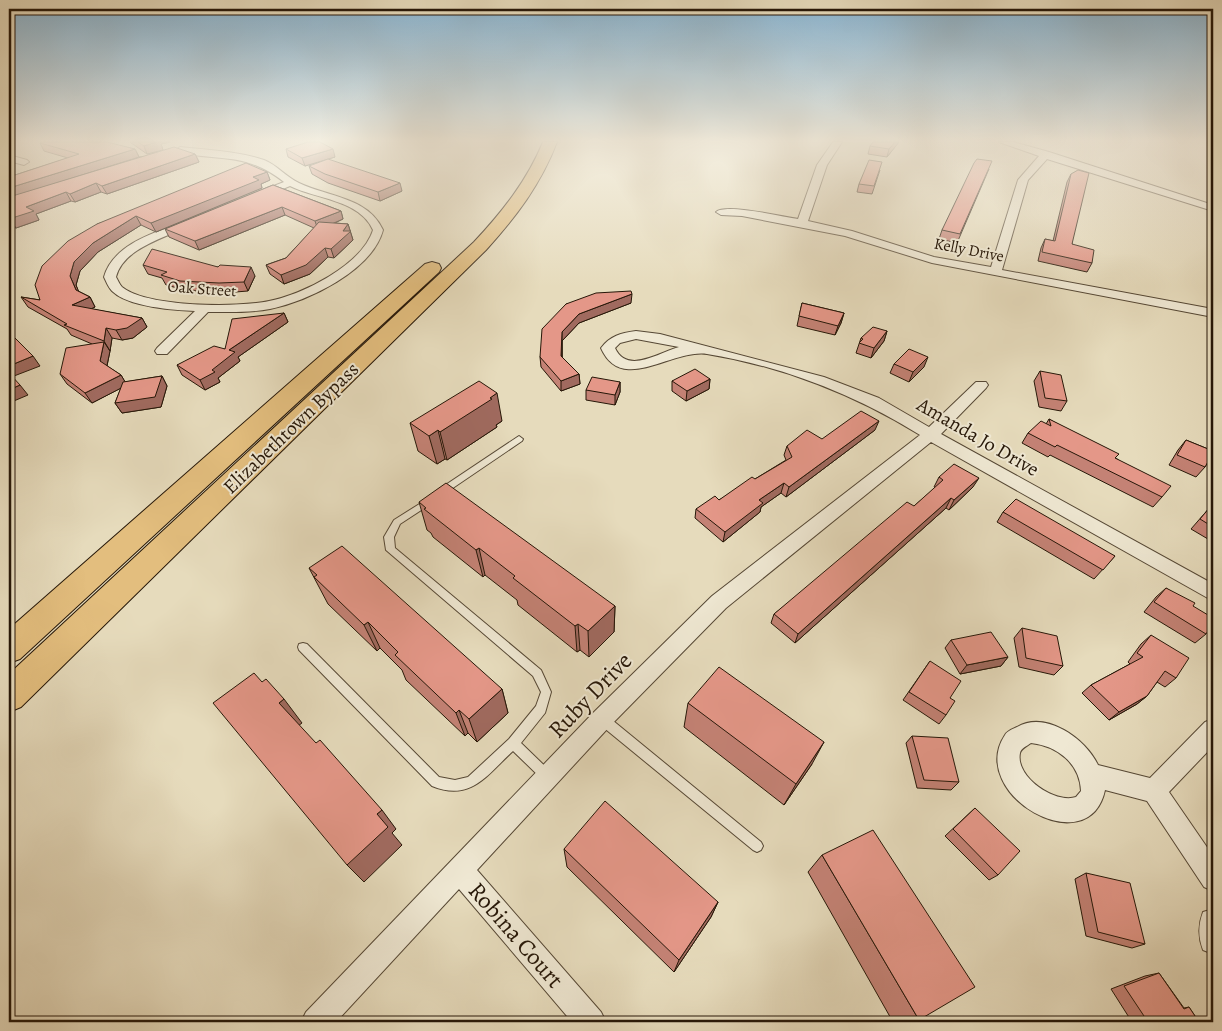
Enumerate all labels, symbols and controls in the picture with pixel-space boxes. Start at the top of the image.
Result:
street label: Kelly Drive [932,232,1006,268]
street label: Oak Street [167,276,237,302]
street label: Elizabethtown Bypass [217,356,365,500]
street label: Amanda Jo Drive [911,391,1044,483]
street label: Ruby Drive [541,645,639,745]
street label: Robina Court [461,875,571,995]

